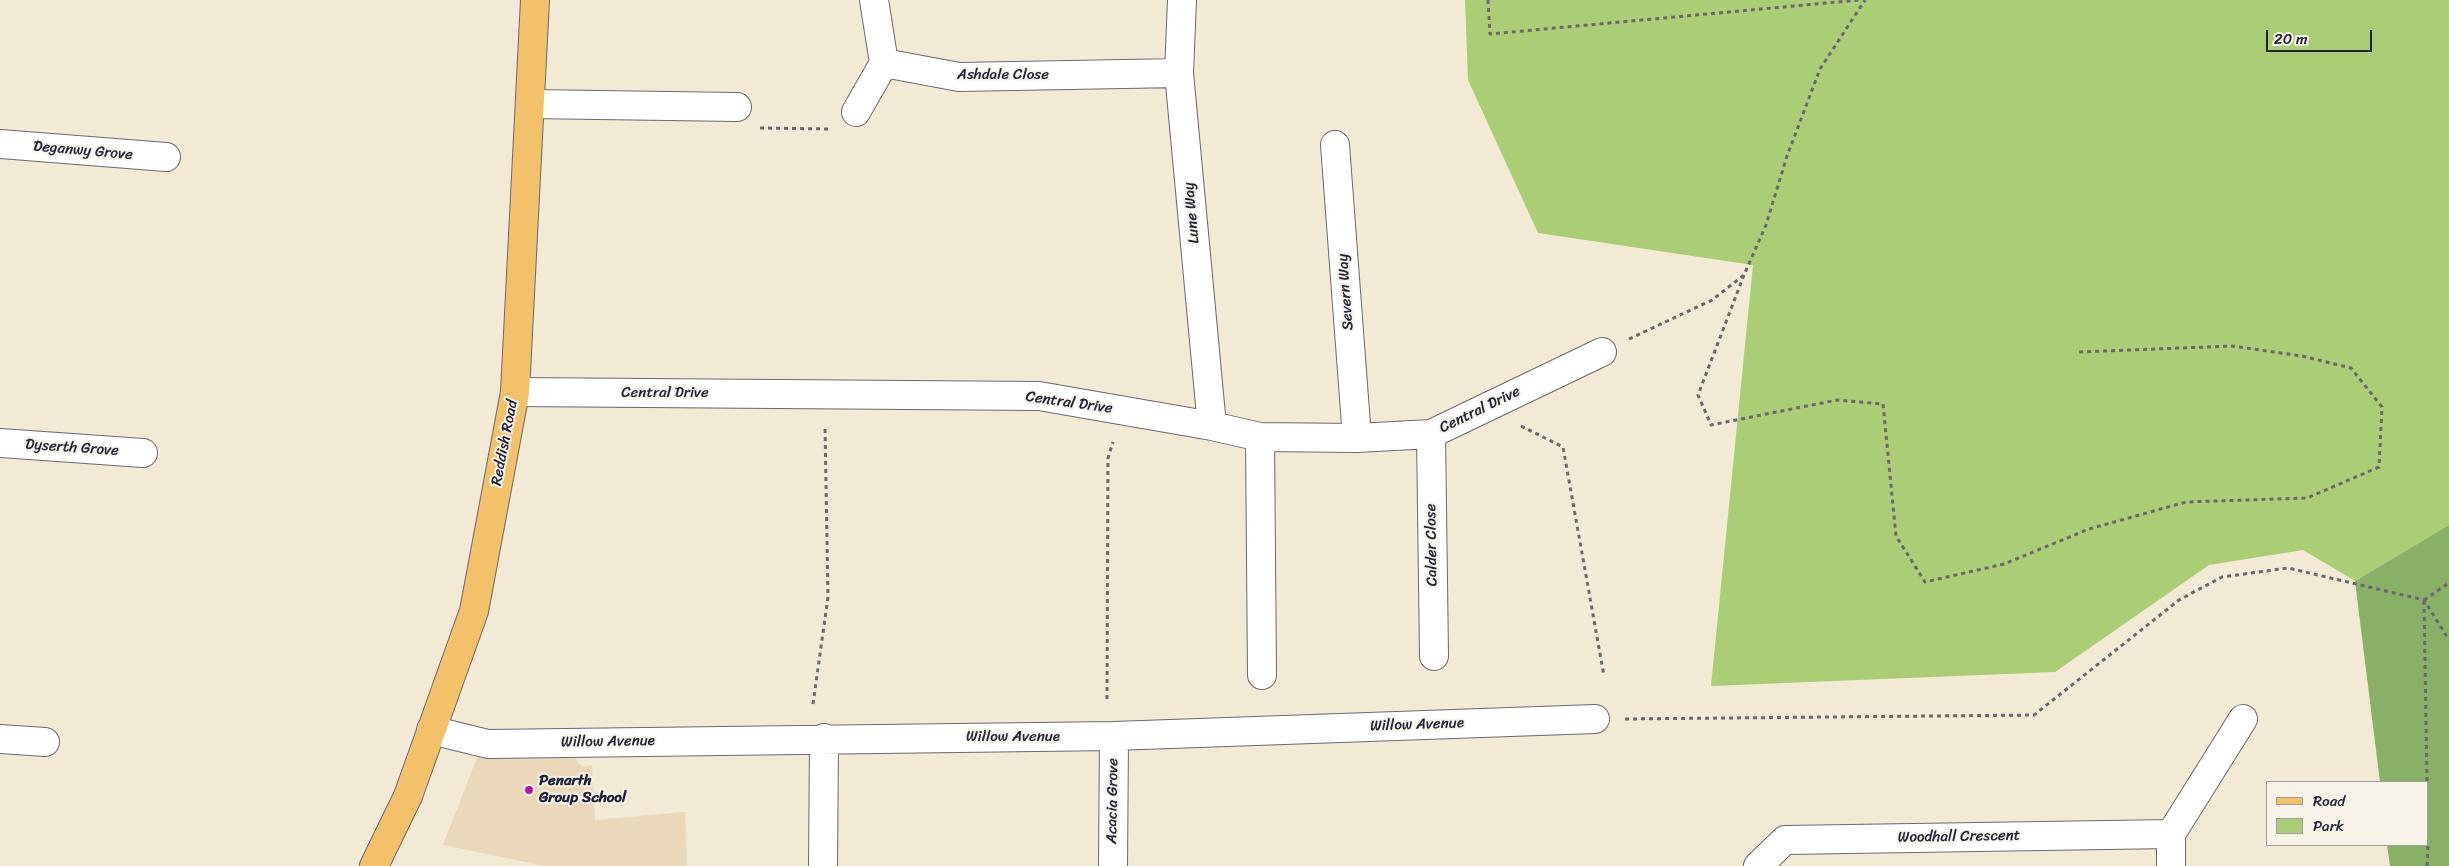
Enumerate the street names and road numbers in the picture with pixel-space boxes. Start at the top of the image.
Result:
street label: Ashdale Close [957,66,1049,84]
street label: Deganwy Grove [33,138,133,164]
street label: Lune Way [1180,182,1204,244]
street label: Severn Way [1334,253,1358,331]
street label: Central Drive [1437,383,1523,437]
street label: Central Drive [621,384,709,402]
street label: Central Drive [1024,388,1114,418]
street label: Reddish Road [488,399,522,487]
street label: Dyserth Grove [25,436,119,460]
street label: Calder Close [1422,504,1442,586]
street label: Willow Avenue [1370,714,1464,736]
street label: Willow Avenue [966,728,1060,746]
street label: Willow Avenue [561,732,655,752]
street label: Acacia Grove [1103,758,1123,844]
street label: Woodhall Crescent [1898,827,2020,847]

